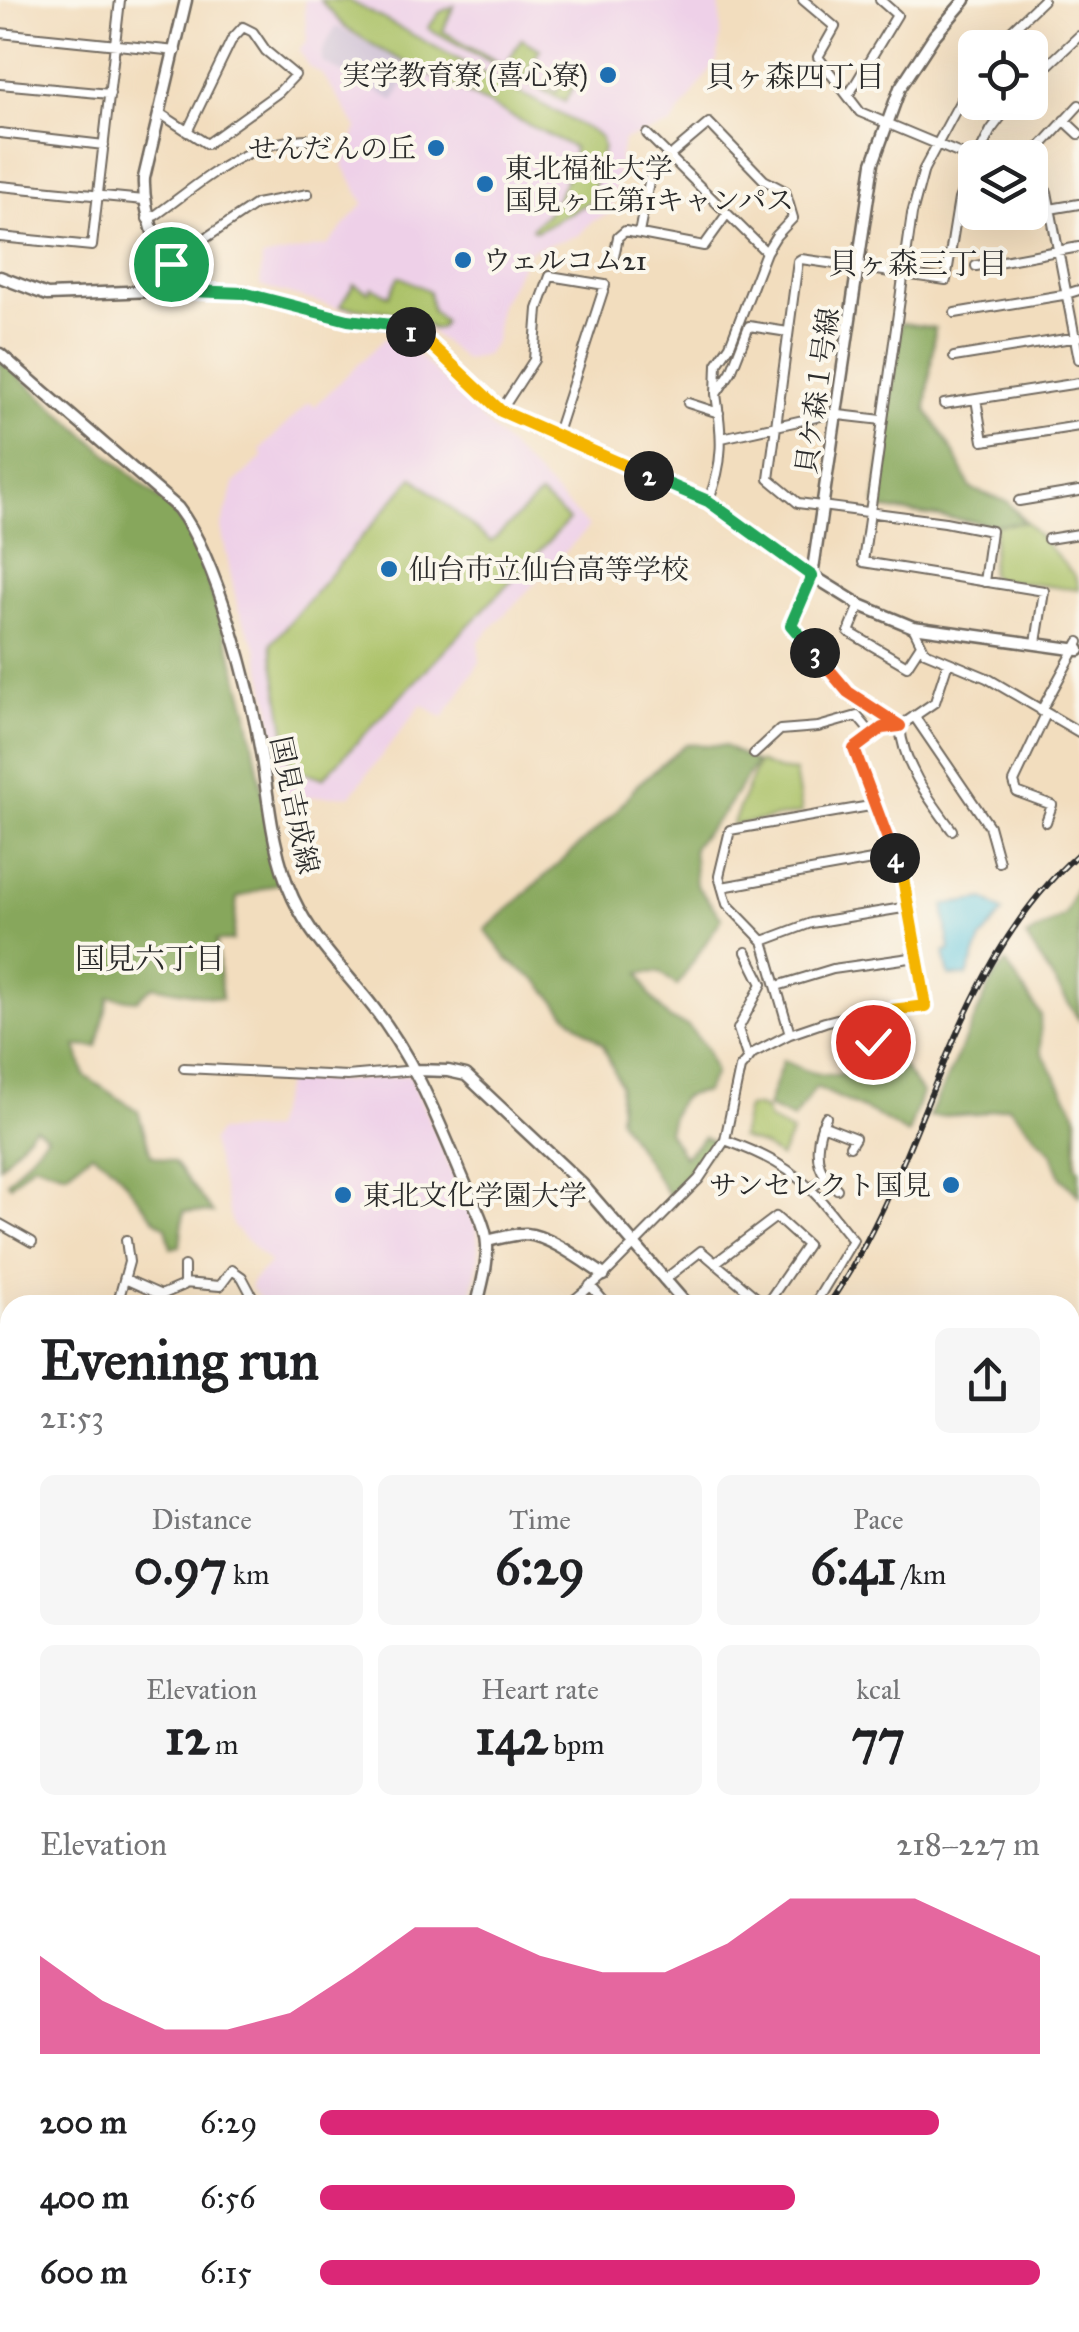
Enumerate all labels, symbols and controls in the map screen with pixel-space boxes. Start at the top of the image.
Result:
map controls [958,30,1048,230]
button: locate [958,30,1048,120]
place label: 実学教育寮 (喜心寮) [342,58,588,93]
district label: 貝ヶ森四丁目 [705,59,885,95]
marker: 実学教育寮 (喜心寮) [597,64,619,86]
place label: せんだんの丘 [248,131,416,166]
marker: せんだんの丘 [425,137,447,159]
button: layers [958,140,1048,230]
place label: 東北福祉大学 国見ヶ丘第1キャンパス [505,151,794,218]
marker: 東北福祉大学 国見ヶ丘第1キャンパス [474,173,496,195]
pin [129,222,214,307]
icon: arrive [144,237,199,292]
place label: ウェルコム21 [483,243,647,278]
district label: 貝ヶ森三丁目 [828,246,1008,282]
marker: ウェルコム21 [452,249,474,271]
street label: 貝ケ森１号線 [788,305,847,477]
pin: 1 [386,307,436,357]
text: 1 [405,314,417,349]
pin: 2 [624,451,674,501]
text: 2 [642,458,656,493]
place label: 仙台市立仙台高等学校 [409,552,689,587]
marker: 仙台市立仙台高等学校 [378,558,400,580]
pin: 3 [790,628,840,678]
text: 3 [809,635,821,670]
street label: 国見吉成線 [263,733,326,877]
pin: 4 [870,833,920,883]
text: 4 [887,840,903,875]
district label: 国見六丁目 [75,941,225,977]
pin [831,1000,916,1085]
icon: check [846,1015,901,1070]
place label: サンセレクト国見 [709,1168,931,1203]
marker: サンセレクト国見 [940,1174,962,1196]
place label: 東北文化学園大学 [363,1178,587,1213]
marker: 東北文化学園大学 [332,1184,354,1206]
text: Evening run [40,1327,319,1394]
button: share [935,1328,1040,1433]
text: 21:53 [40,1398,104,1437]
text: Distance [151,1502,252,1537]
text: Time [509,1502,571,1537]
text: Pace [853,1502,904,1537]
text: 0.97 [134,1537,227,1598]
text: 6:29 [495,1537,585,1598]
text: 6:41 [810,1537,896,1598]
text: km [227,1557,269,1592]
text: /km [896,1557,946,1592]
text: Elevation [146,1672,257,1707]
text: Heart rate [481,1672,599,1707]
text: kcal [856,1672,900,1707]
text: 12 [165,1707,209,1768]
text: 142 [475,1707,548,1768]
text: 77 [852,1707,905,1768]
text: m [209,1727,239,1762]
text: bpm [548,1727,605,1762]
text: Elevation [40,1825,167,1864]
text: 218–227 m [896,1825,1040,1864]
text: 200 m [40,2103,127,2142]
text: 6:29 [200,2103,257,2142]
text: 400 m [40,2178,129,2217]
text: 6:56 [200,2178,256,2217]
text: 600 m [40,2253,127,2292]
text: 6:15 [200,2253,252,2292]

